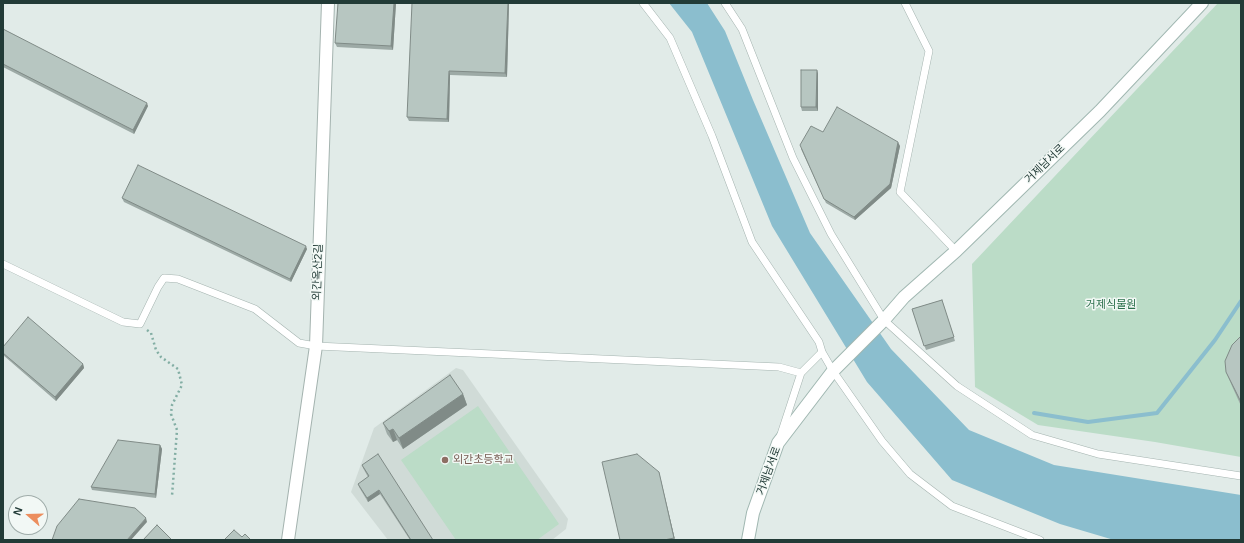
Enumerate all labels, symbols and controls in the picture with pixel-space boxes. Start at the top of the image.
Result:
street label: 거제남서로 [1022,142,1068,186]
street label: 외간옥산2길 [310,243,326,301]
park label: 거제식물원 [1086,298,1136,312]
street label: 거제남서로 [754,445,784,497]
place label: 외간초등학교 [453,453,514,467]
marker: 외간초등학교 [440,455,450,465]
north arrow [8,495,48,535]
text: N [11,505,25,517]

